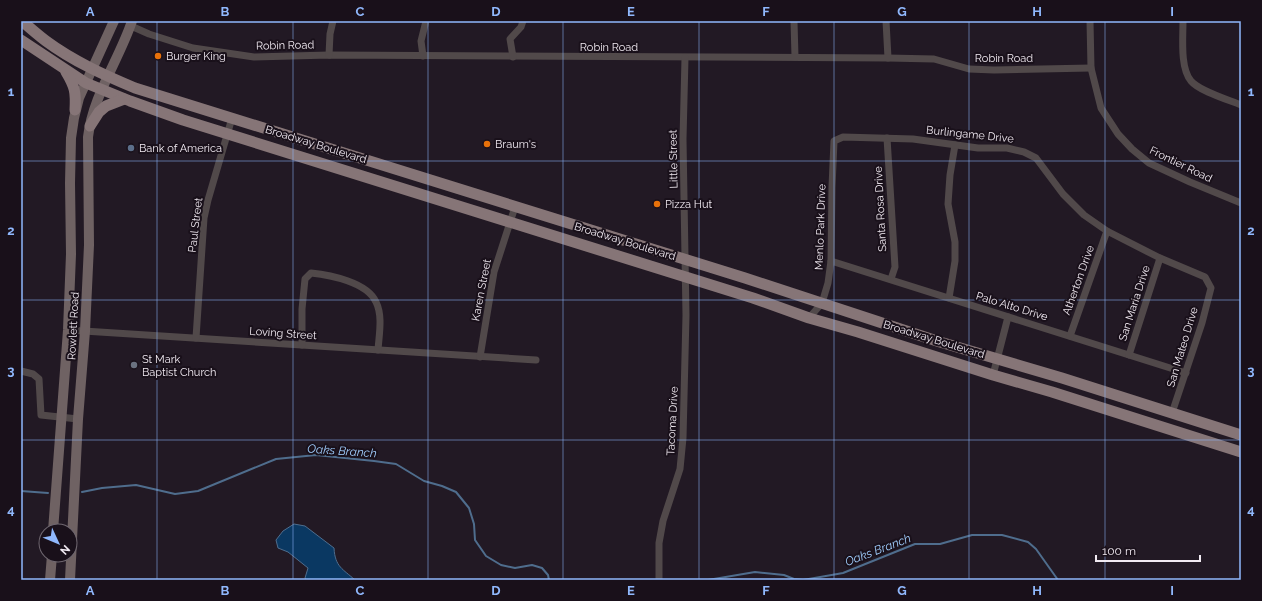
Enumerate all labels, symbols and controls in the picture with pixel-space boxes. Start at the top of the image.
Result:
text: A [86,4,95,19]
text: B [221,4,230,19]
text: C [356,4,365,19]
text: D [491,4,501,19]
text: E [627,4,635,19]
text: F [762,4,770,19]
text: G [897,4,907,19]
text: H [1032,4,1042,19]
text: I [1170,4,1174,19]
street label: Robin Road [256,38,314,53]
street label: Robin Road [580,41,638,54]
place label: Burger King [166,50,226,63]
marker: Burger King [153,51,163,61]
street label: Robin Road [975,52,1033,65]
text: 1 [8,84,15,99]
text: 1 [1248,84,1255,99]
street label: Broadway Boulevard [264,123,368,166]
street label: Burlingame Drive [926,123,1015,146]
street label: Little Street [666,129,681,189]
place label: Braum's [495,138,536,151]
marker: Braum's [482,139,492,149]
place label: Bank of America [139,142,222,155]
marker: Bank of America [126,143,136,153]
street label: Frontier Road [1147,144,1214,185]
street label: Santa Rosa Drive [872,165,889,252]
street label: Menlo Park Drive [812,183,829,270]
street label: Paul Street [186,197,205,253]
place label: Pizza Hut [665,198,713,211]
marker: Pizza Hut [652,199,662,209]
street label: Broadway Boulevard [573,220,677,263]
text: 2 [7,223,15,238]
text: 2 [1247,223,1255,238]
street label: Atherton Drive [1060,243,1097,317]
street label: Karen Street [469,258,494,322]
street label: San Maria Drive [1116,263,1153,343]
street label: Palo Alto Drive [974,289,1050,324]
street label: Rowlett Road [65,291,82,360]
street label: San Mateo Drive [1164,305,1201,389]
street label: Broadway Boulevard [882,318,986,361]
street label: Loving Street [249,325,317,342]
place label: St Mark Baptist Church [142,353,217,379]
marker: St Mark Baptist Church [129,360,139,370]
text: 3 [7,363,15,378]
text: 3 [1247,363,1255,378]
street label: Tacoma Drive [664,386,681,456]
water label: Oaks Branch [307,442,377,460]
text: 4 [7,502,15,517]
text: 4 [1247,502,1255,517]
north arrow [38,523,78,563]
water label: Oaks Branch [843,531,913,569]
scale bar [1096,537,1200,563]
text: N [57,542,72,557]
text: 100 m [1102,544,1136,558]
text: A [86,583,95,598]
text: B [221,583,230,598]
text: C [356,583,365,598]
text: D [491,583,501,598]
text: E [627,583,635,598]
text: F [762,583,770,598]
text: G [897,583,907,598]
text: H [1032,583,1042,598]
text: I [1170,583,1174,598]

